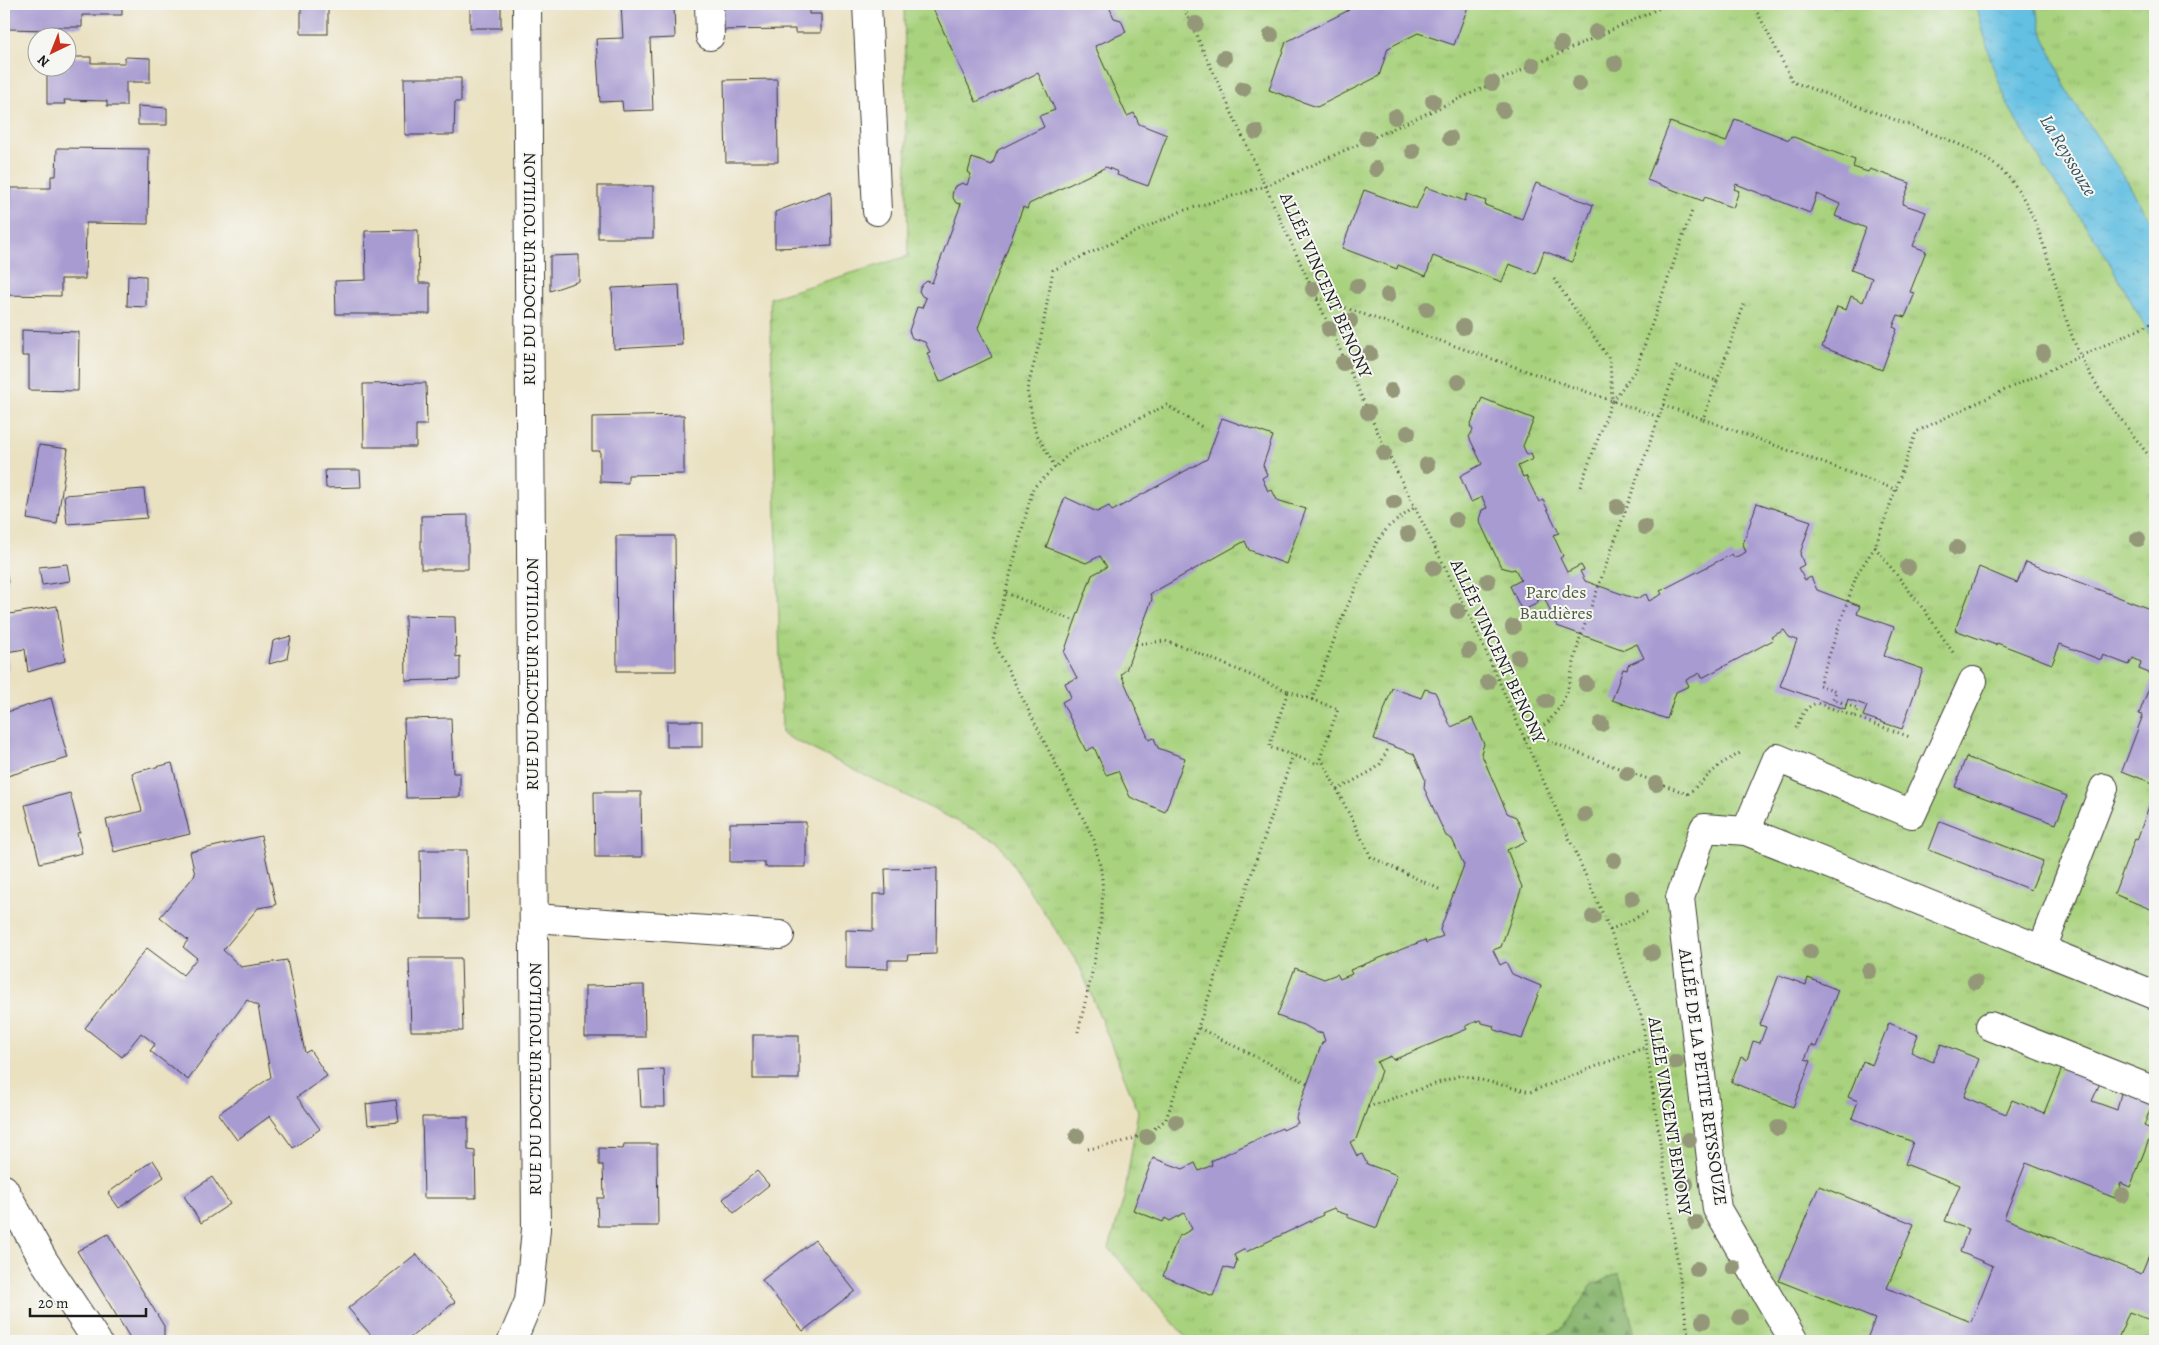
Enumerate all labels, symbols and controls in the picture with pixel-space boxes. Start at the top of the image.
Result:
north arrow [28,28,78,78]
text: N [33,51,54,72]
water label: La Reyssouze [2034,110,2103,201]
street label: RUE DU DOCTEUR TOUILLON [517,152,541,386]
street label: ALLÉE VINCENT BENONY [1274,188,1378,383]
street label: ALLÉE VINCENT BENONY [1444,554,1552,748]
street label: RUE DU DOCTEUR TOUILLON [520,557,544,791]
park label: Parc des Baudières [1519,580,1593,625]
street label: ALLÉE DE LA PETITE REYSSOUZE [1673,946,1733,1207]
street label: RUE DU DOCTEUR TOUILLON [523,962,547,1196]
street label: ALLÉE VINCENT BENONY [1642,1014,1698,1218]
scale bar [30,1285,146,1317]
text: 20 m [38,1293,69,1313]

